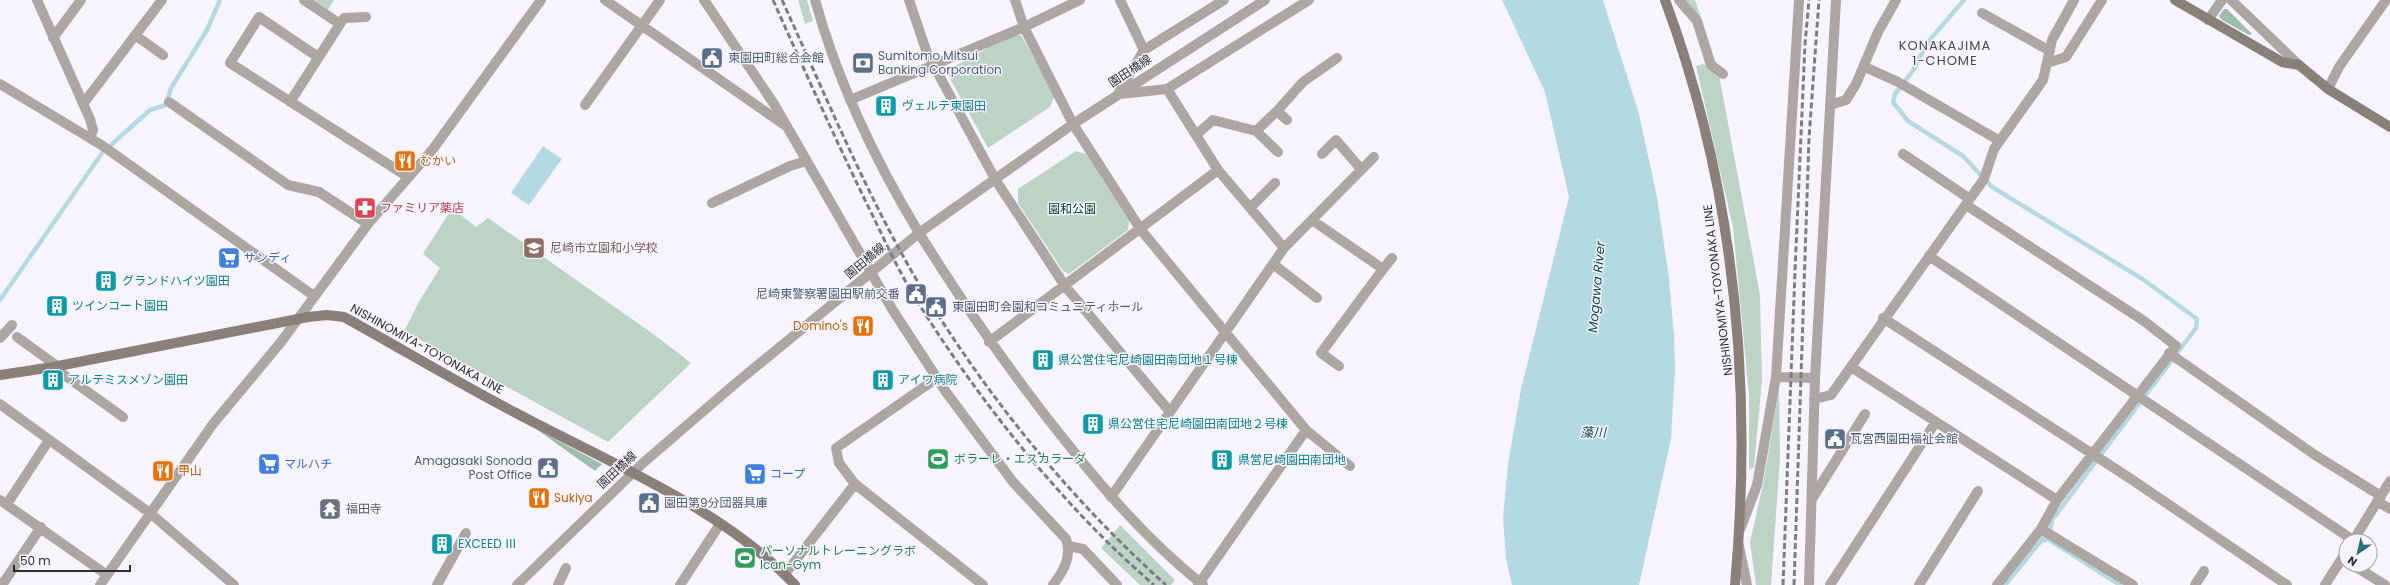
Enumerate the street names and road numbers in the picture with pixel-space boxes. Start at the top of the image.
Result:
street label: 園田橋線 [1105,50,1154,91]
street label: NISHINOMIYA-TOYONAKA LINE [1699,203,1736,377]
street label: 園田橋線 [841,239,889,283]
street label: NISHINOMIYA-TOYONAKA LINE [348,299,507,398]
street label: 園田橋線 [593,447,640,492]

